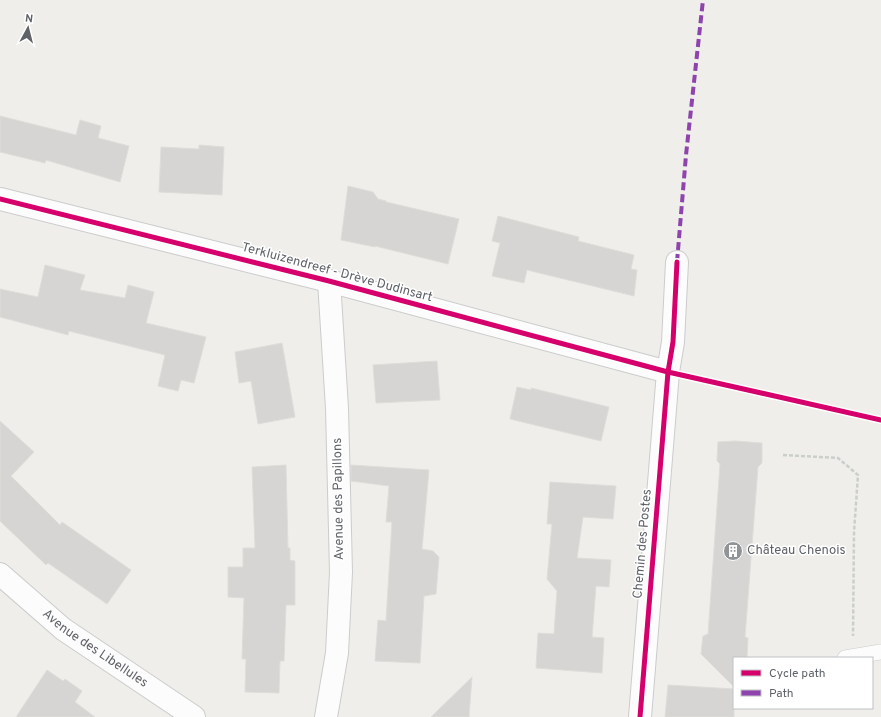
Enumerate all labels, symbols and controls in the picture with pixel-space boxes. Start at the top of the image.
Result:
north arrow [8,8,48,48]
text: N [24,12,34,26]
street label: Terkluizendreef - Drève Dudinsart [240,240,434,306]
street label: Avenue des Papillons [330,437,348,561]
street label: Chemin des Postes [630,488,656,600]
building icon: Château Chenois [722,540,744,562]
place label: Château Chenois [747,543,846,559]
street label: Avenue des Libellules [39,606,151,691]
legend [733,657,873,709]
text: Cycle path [769,666,826,682]
text: Path [769,686,794,702]

